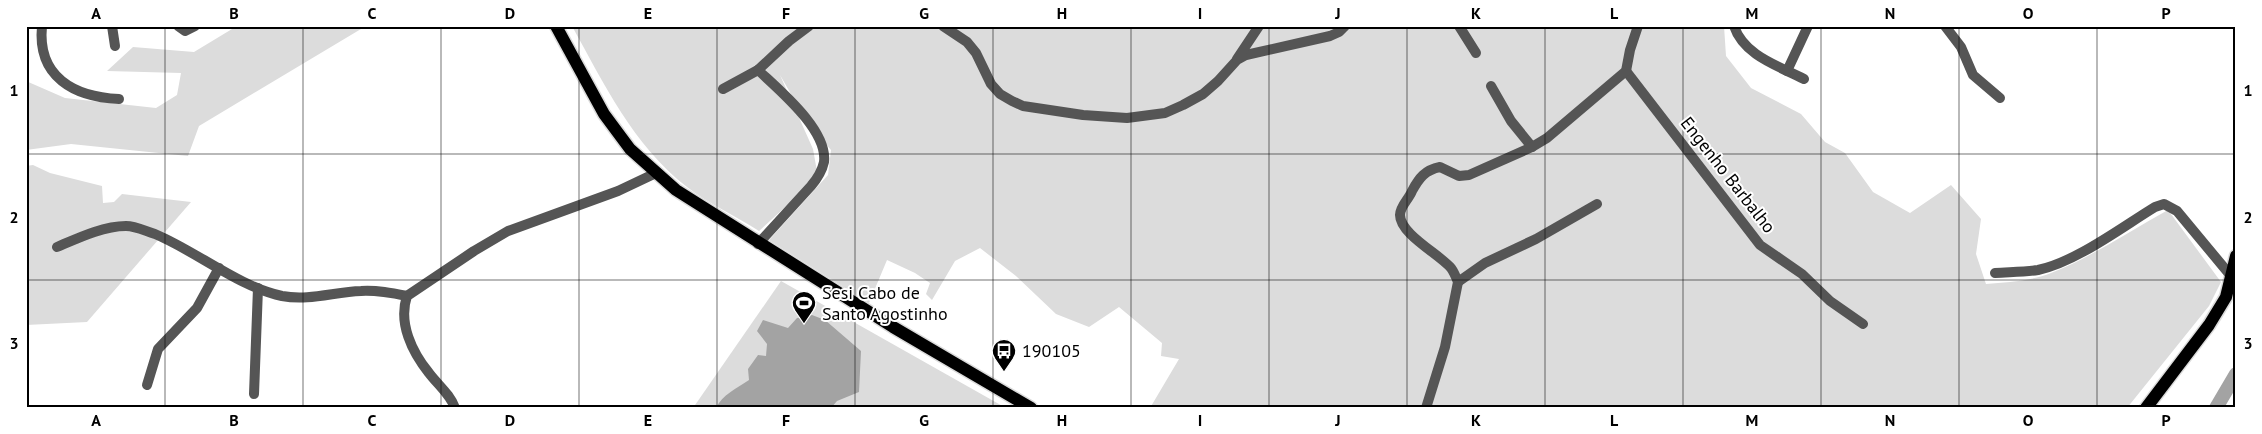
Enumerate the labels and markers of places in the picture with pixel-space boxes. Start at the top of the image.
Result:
place label: Sesi Cabo de Santo Agostinho [822,281,948,325]
sports icon: Sesi Cabo de Santo Agostinho [791,290,817,324]
bus stop icon: 190105 [991,338,1017,372]
place label: 190105 [1022,339,1081,362]

